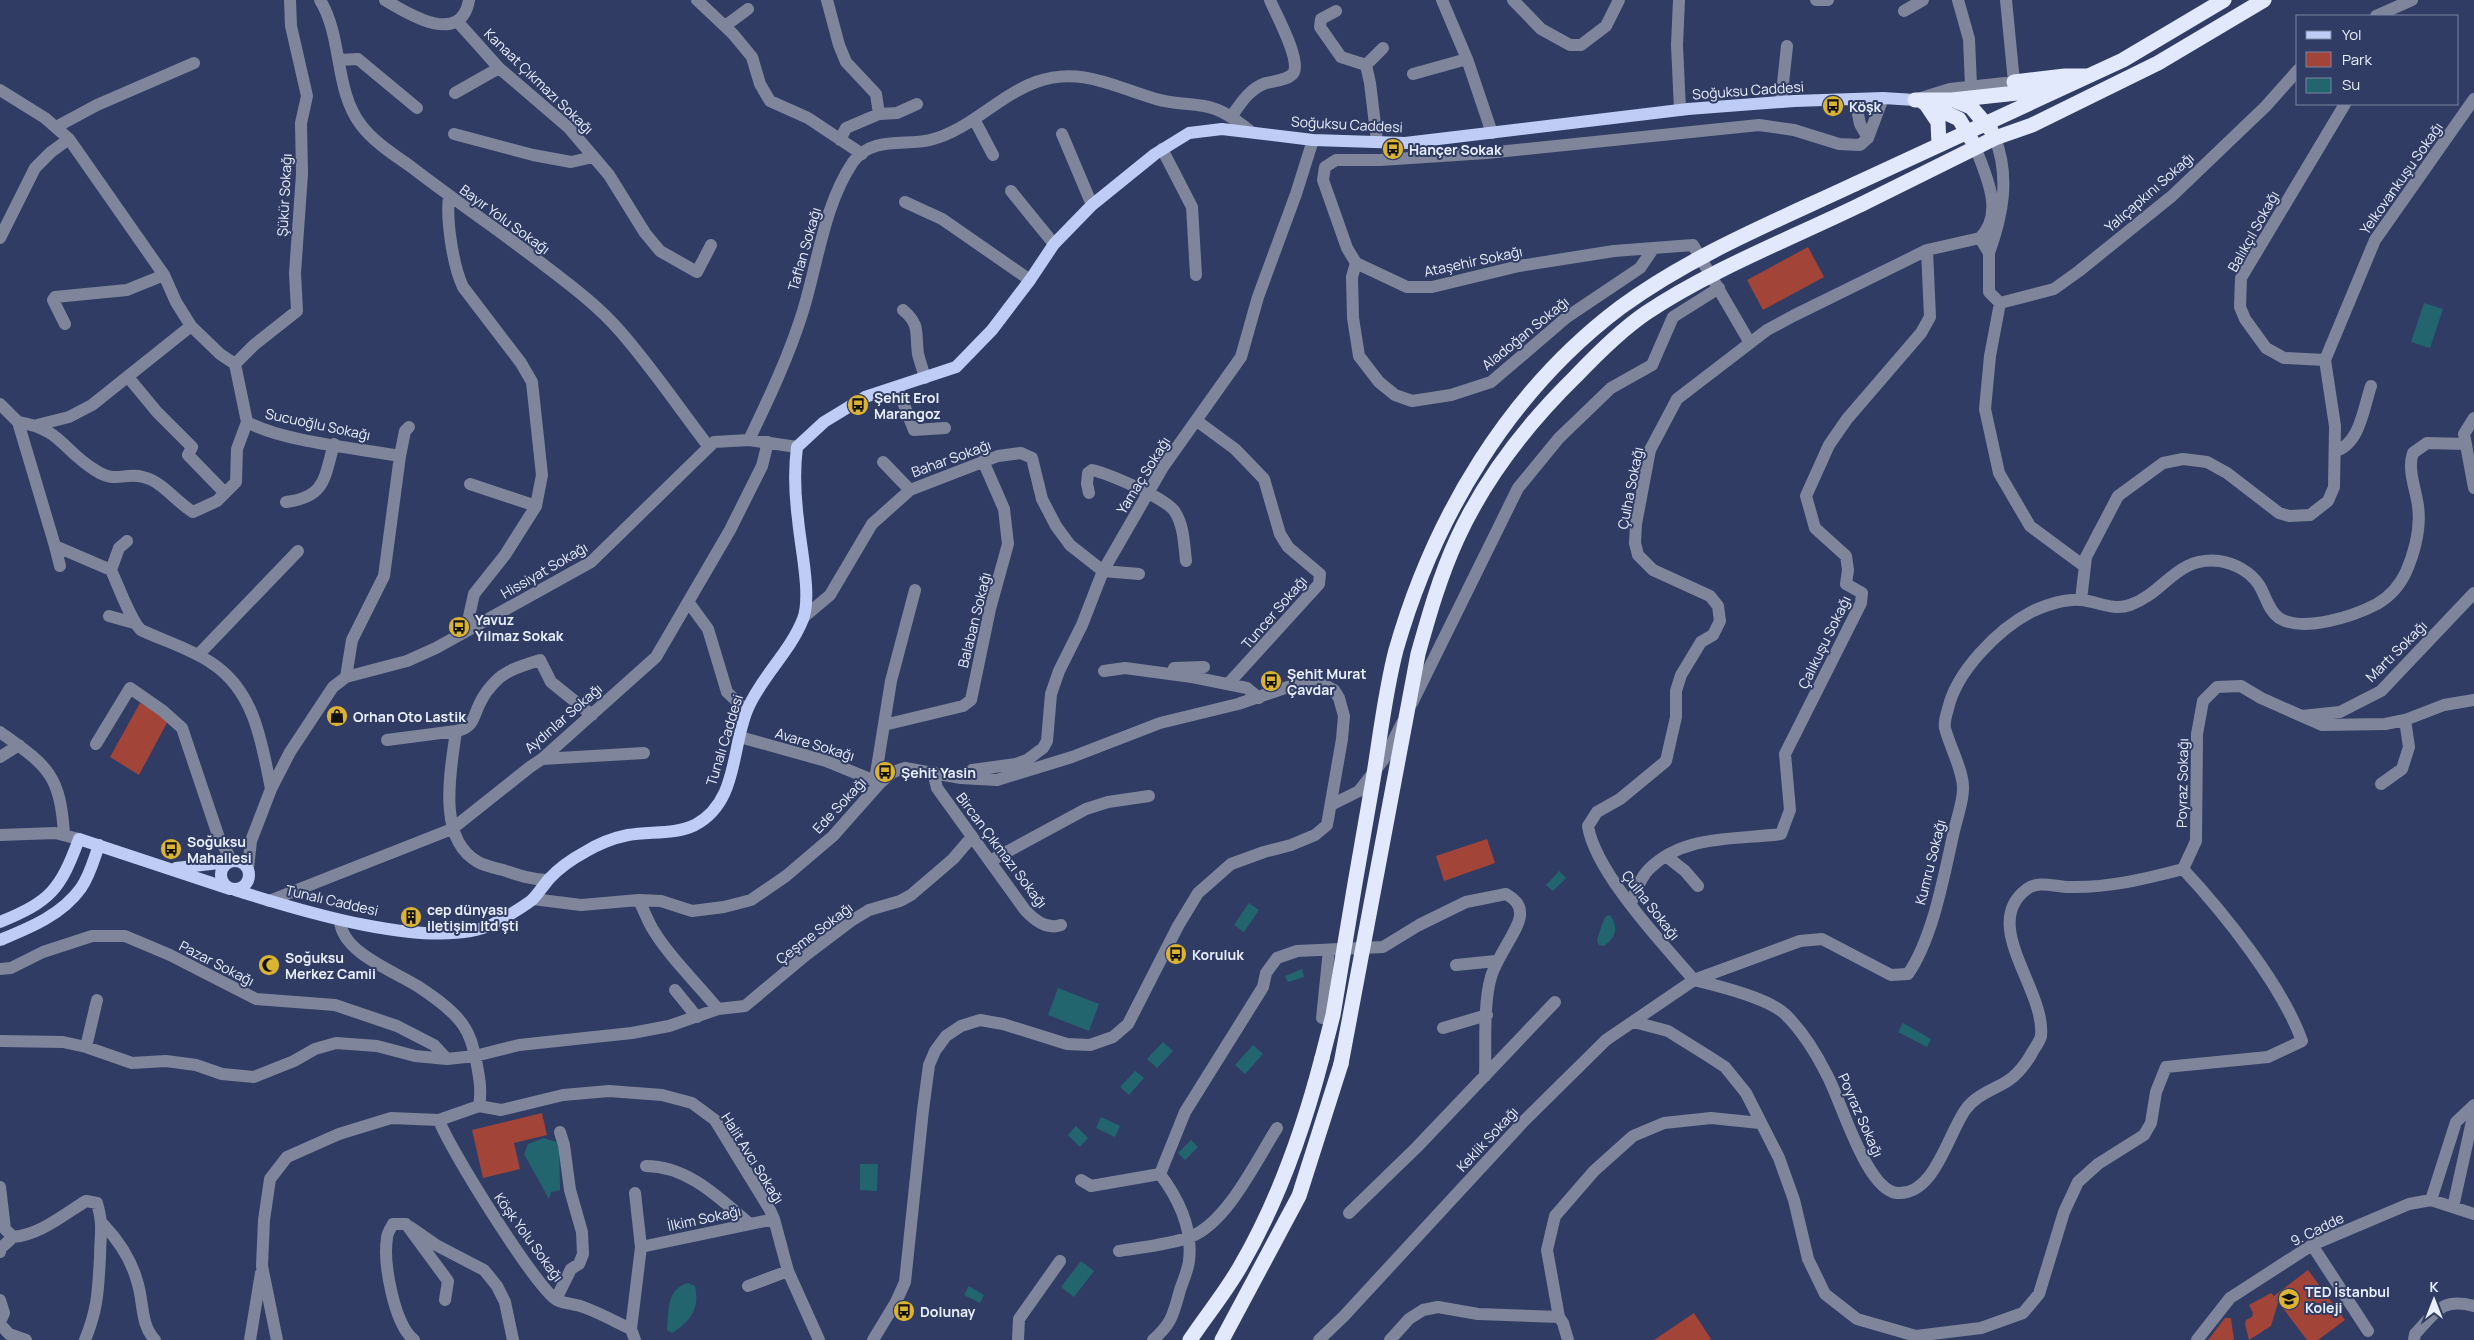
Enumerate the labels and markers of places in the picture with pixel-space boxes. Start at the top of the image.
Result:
bus stop icon: Köşk [1821,94,1845,118]
place label: Köşk [1849,97,1882,116]
bus stop icon: Hançer Sokak [1381,137,1405,161]
place label: Hançer Sokak [1409,140,1502,159]
place label: Şehit Erol Marangoz [874,388,941,423]
bus stop icon: Şehit Erol Marangoz [846,393,870,417]
place label: Yavuz Yılmaz Sokak [475,610,564,645]
bus stop icon: Yavuz Yılmaz Sokak [447,615,471,639]
place label: Şehit Murat Çavdar [1287,664,1366,699]
bus stop icon: Şehit Murat Çavdar [1259,669,1283,693]
shop icon: Orhan Oto Lastik [325,704,349,728]
place label: Orhan Oto Lastik [353,707,466,726]
bus stop icon: Şehit Yasin [873,760,897,784]
place label: Şehit Yasin [901,763,976,782]
place label: Soğuksu Mahallesi [187,832,252,867]
bus stop icon: Soğuksu Mahallesi [159,837,183,861]
place label: cep dünyası iletişim ltd şti [427,900,519,935]
building icon: cep dünyası iletişim ltd şti [399,905,423,929]
bus stop icon: Koruluk [1164,942,1188,966]
place label: Koruluk [1192,945,1244,964]
place label: Soğuksu Merkez Camii [285,948,376,983]
mosque icon: Soğuksu Merkez Camii [257,953,281,977]
place label: TED İstanbul Koleji [2305,1282,2390,1317]
school or university icon: TED İstanbul Koleji [2277,1287,2301,1311]
bus stop icon: Dolunay [892,1299,916,1323]
place label: Dolunay [920,1302,976,1321]

